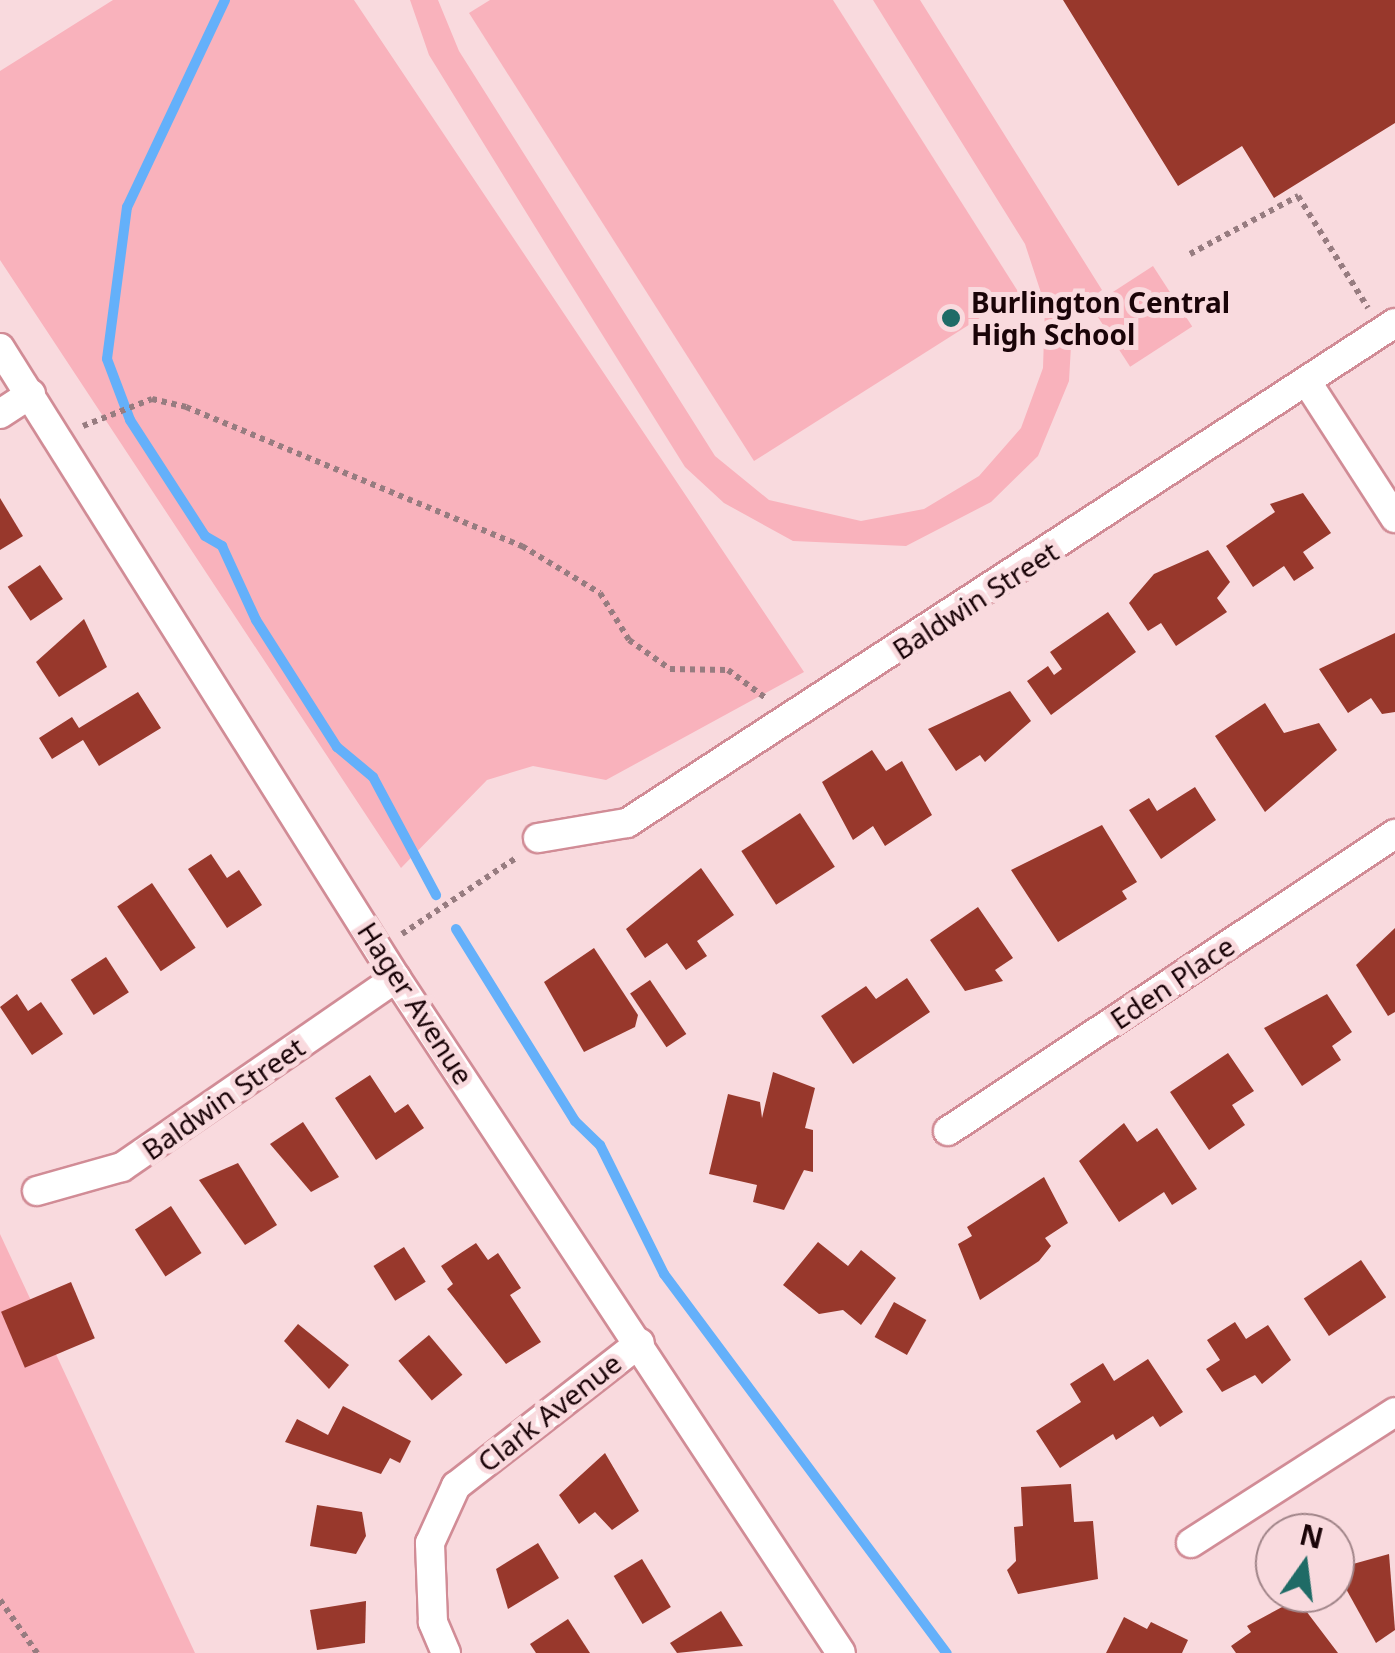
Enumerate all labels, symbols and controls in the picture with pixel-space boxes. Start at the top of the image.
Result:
place label: Burlington Central High School [971,285,1230,351]
marker: Burlington Central High School [940,307,962,329]
street label: Baldwin Street [886,534,1064,666]
street label: Hager Avenue [351,916,481,1090]
street label: Eden Place [1104,928,1240,1036]
street label: Baldwin Street [135,1030,311,1166]
street label: Clark Avenue [471,1346,627,1478]
north arrow [1255,1513,1355,1613]
text: N [1296,1515,1327,1557]

